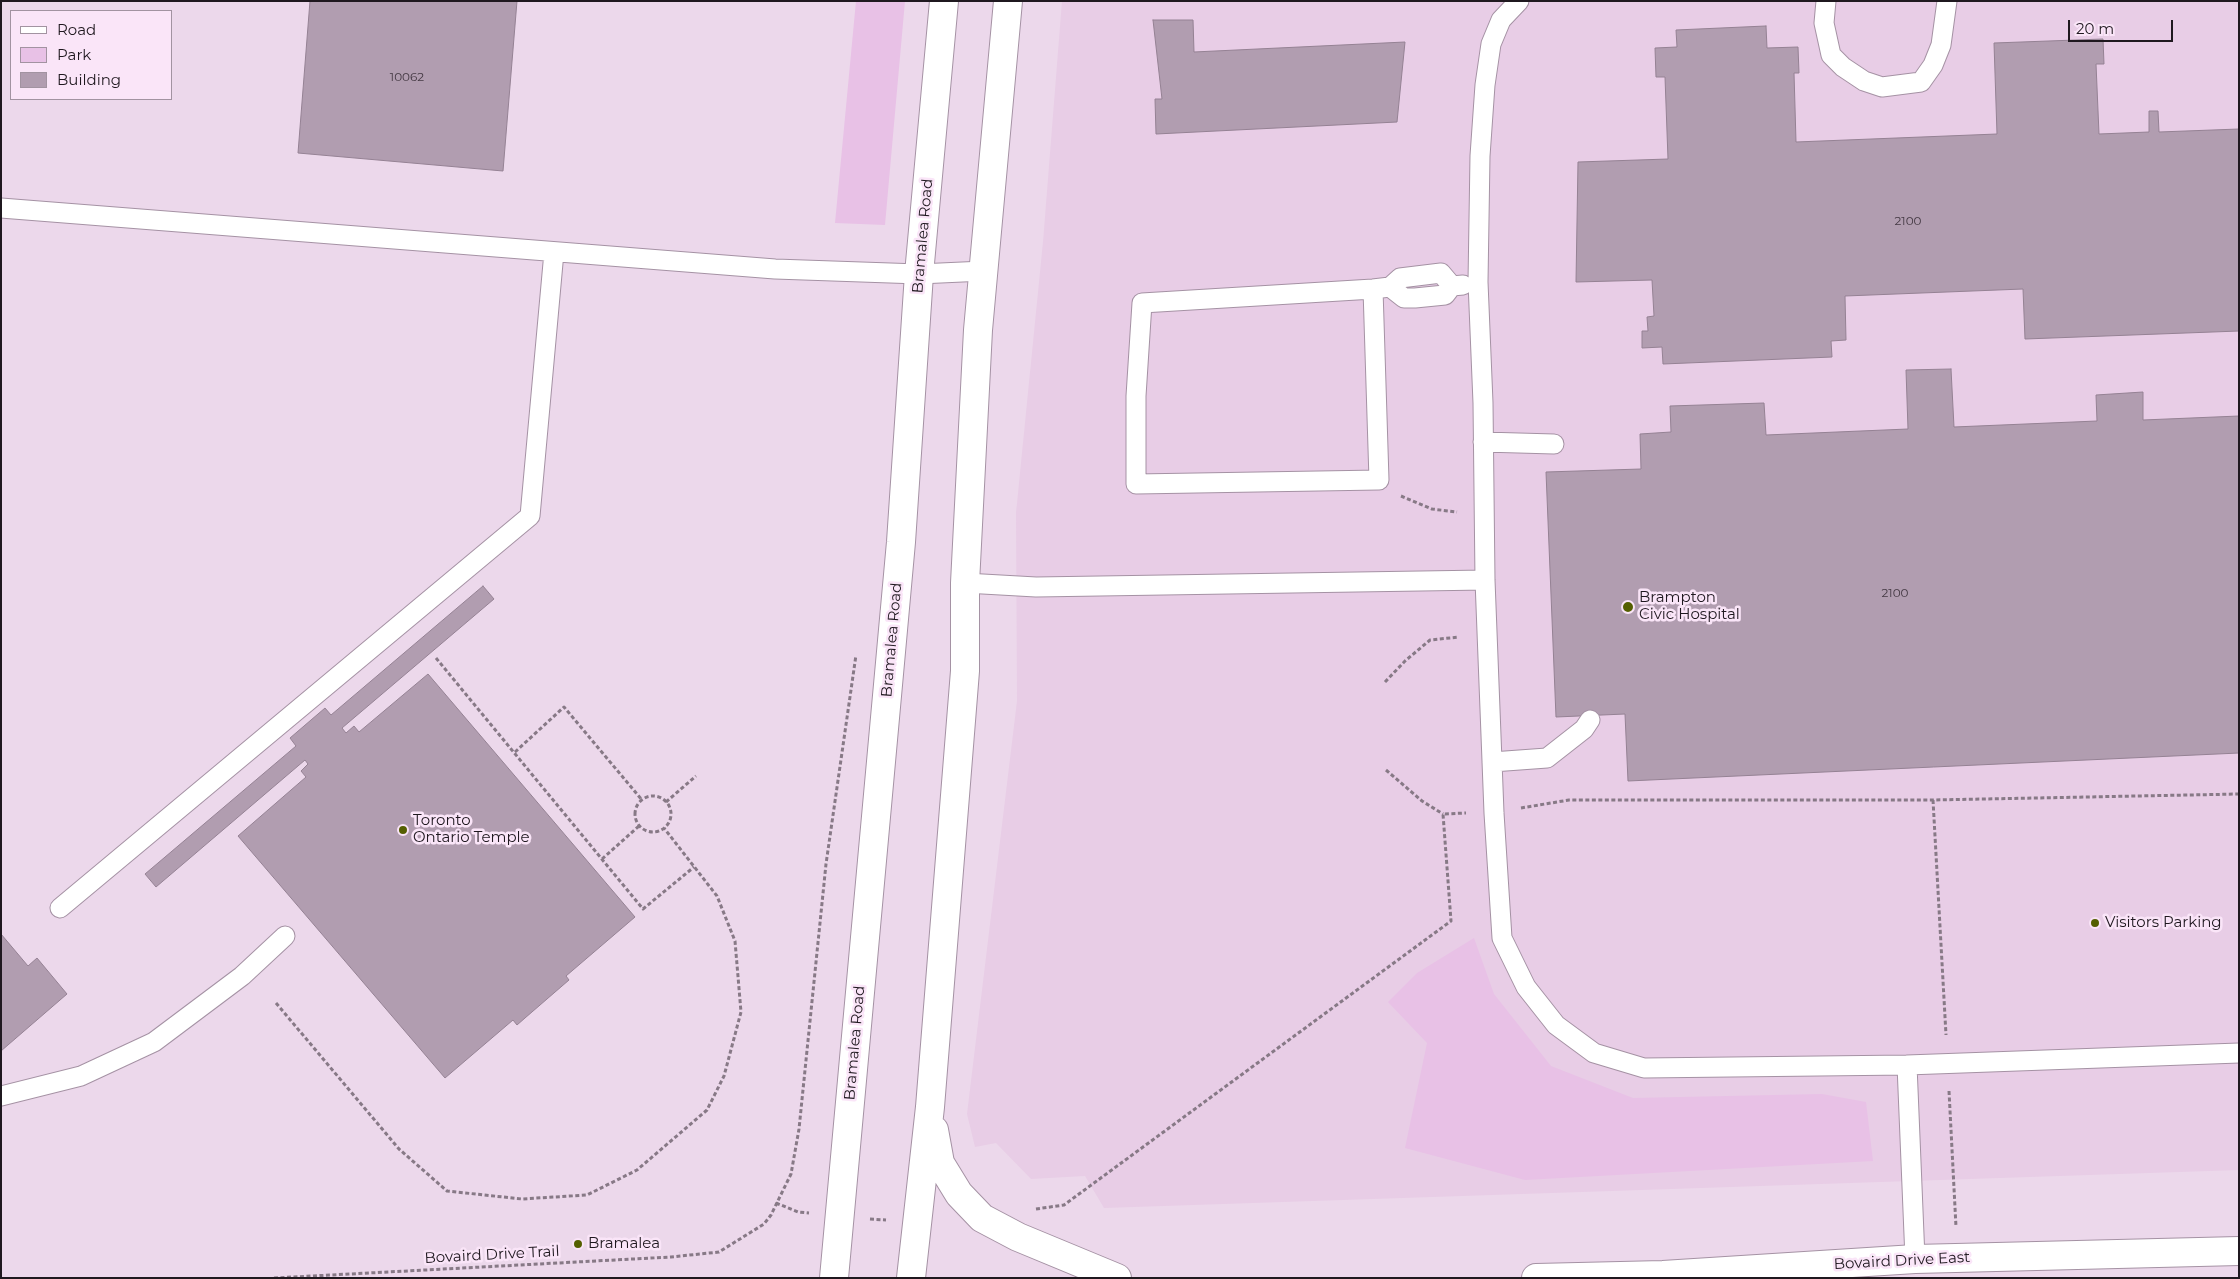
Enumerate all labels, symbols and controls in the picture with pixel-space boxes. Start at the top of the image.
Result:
legend [10,10,172,100]
scale bar [2070,10,2175,42]
text: 20 m [2076,19,2114,38]
text: Road [57,20,96,39]
text: Park [57,45,91,64]
text: Building [57,70,121,89]
house number: 10062 [390,70,424,84]
street label: Bramalea Road [909,178,937,294]
house number: 2100 [1894,214,1922,228]
street label: Bramalea Road [878,582,906,698]
house number: 2100 [1881,586,1909,600]
place label: Brampton Civic Hospital [1639,589,1740,624]
marker: Brampton Civic Hospital [1621,600,1635,614]
place label: Toronto Ontario Temple [413,812,530,847]
marker: Toronto Ontario Temple [397,824,409,836]
place label: Visitors Parking [2105,914,2222,932]
marker: Visitors Parking [2089,917,2101,929]
street label: Bramalea Road [841,985,869,1101]
place label: Bramalea [588,1235,660,1253]
marker: Bramalea [572,1238,584,1250]
street label: Bovaird Drive Trail [424,1242,560,1268]
street label: Bovaird Drive East [1833,1248,1971,1274]

